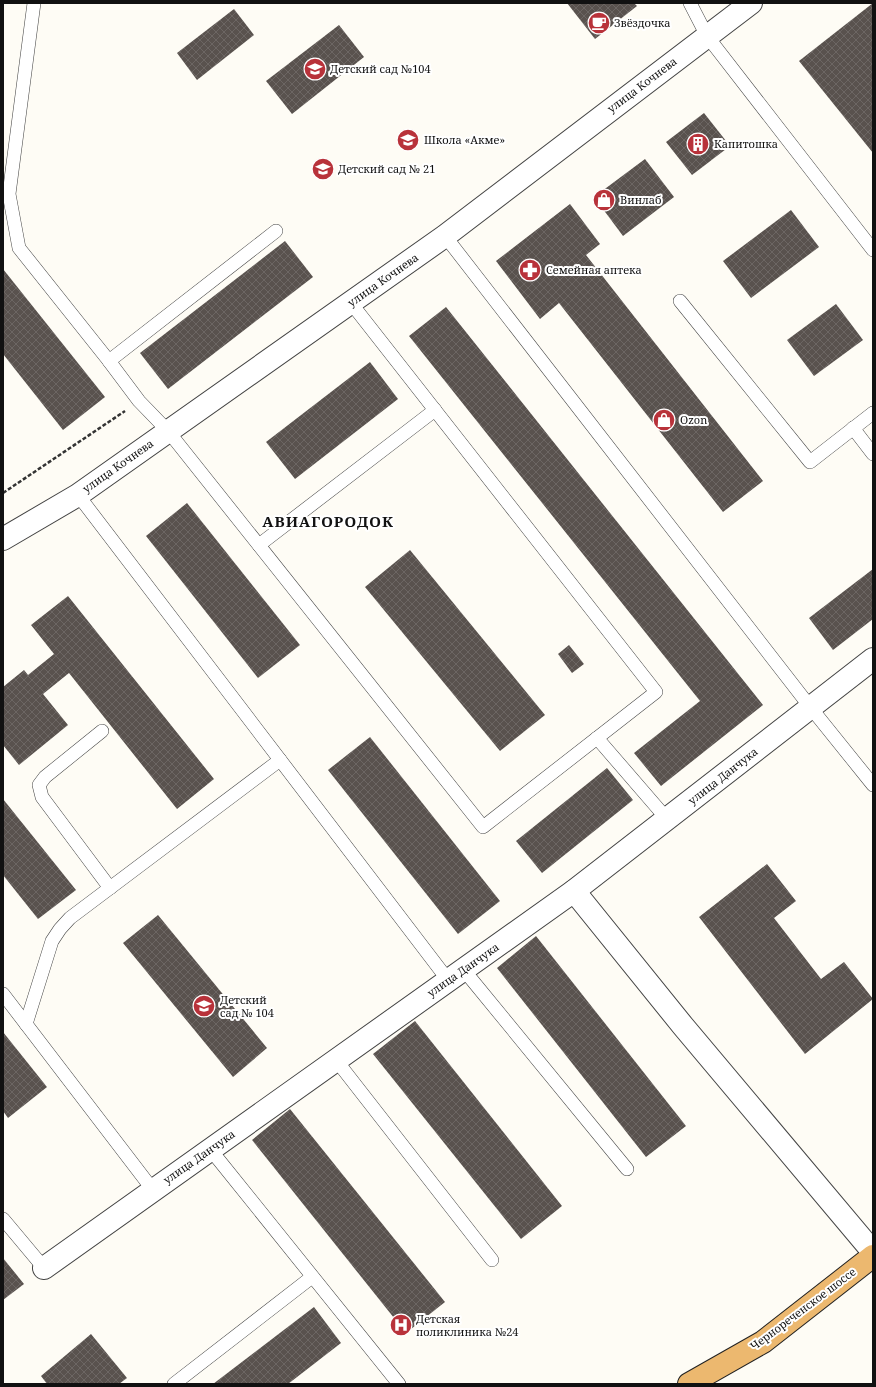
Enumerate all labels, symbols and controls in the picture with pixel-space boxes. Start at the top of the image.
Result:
cafe icon: Звёздочка [586,10,612,36]
place label: Звёздочка [614,15,671,30]
street label: улица Кочнева [604,53,680,116]
school or university icon: Детский сад №104 [302,56,328,82]
place label: Детский сад №104 [330,61,431,76]
school or university icon: Школа «Акме» [395,127,421,153]
building icon: Капитошка [685,131,711,157]
place label: Школа «Акме» [424,132,505,147]
place label: Капитошка [714,136,778,151]
school or university icon: Детский сад № 21 [310,156,336,182]
place label: Детский сад № 21 [338,161,435,176]
shop icon: Винлаб [591,187,617,213]
place label: Винлаб [620,192,661,207]
street label: улица Кочнева [344,249,421,310]
pharmacy icon: Семейная аптека [517,257,543,283]
place label: Семейная аптека [546,262,642,277]
shop icon: Ozon [651,407,677,433]
place label: Ozon [680,412,707,427]
street label: улица Кочнева [79,435,156,496]
district label: АВИАГОРОДОК [262,511,394,531]
street label: улица Данчука [685,744,761,808]
street label: улица Данчука [424,939,502,1000]
place label: Детский сад № 104 [220,992,274,1020]
school or university icon: Детский сад № 104 [191,993,217,1019]
street label: улица Данчука [160,1126,238,1187]
street label: Чернореченское шоссе [747,1264,859,1353]
place label: Детская поликлиника №24 [416,1311,519,1339]
hospital icon: Детская поликлиника №24 [388,1312,414,1338]

